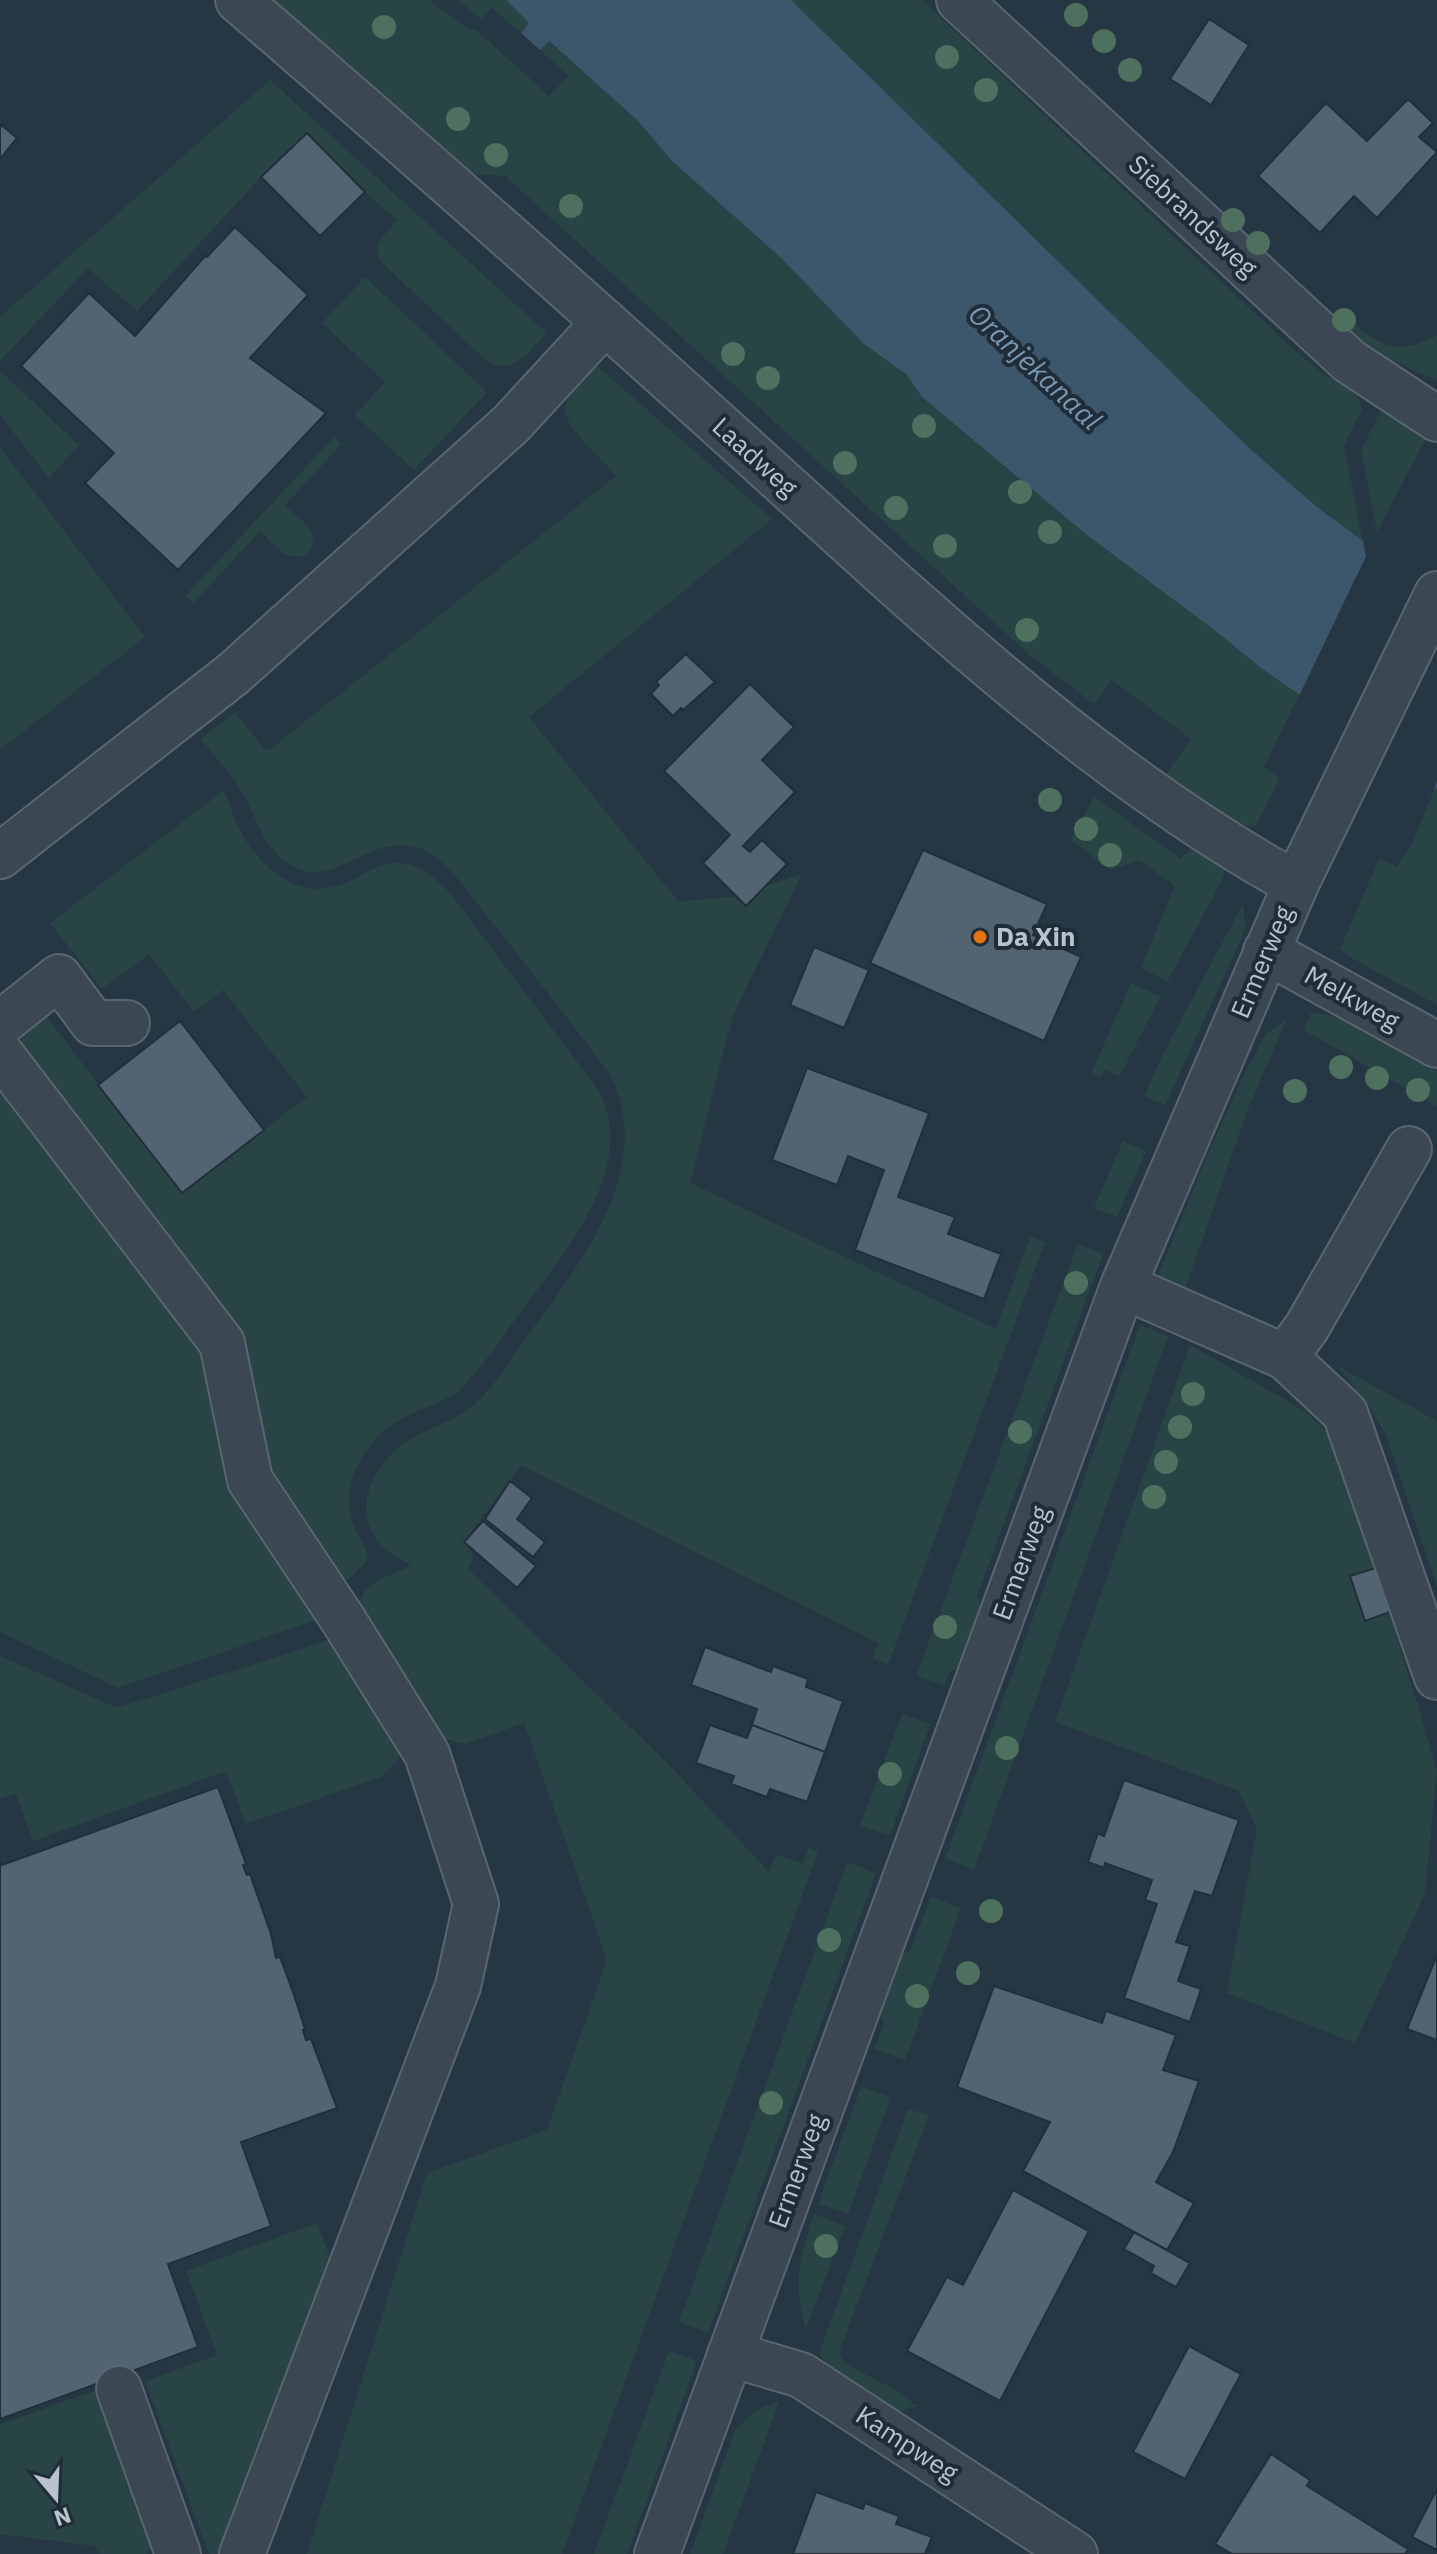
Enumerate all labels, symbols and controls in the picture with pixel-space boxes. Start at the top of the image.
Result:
street label: Siebrandsweg [1122,147,1266,284]
water label: Oranjekanaal [961,296,1110,438]
street label: Laadweg [706,409,806,504]
street label: Ermerweg [1222,900,1300,1023]
place label: Da Xin [996,919,1075,953]
marker: Da Xin [971,928,989,946]
street label: Melkweg [1299,957,1406,1037]
street label: Ermerweg [984,1501,1057,1624]
street label: Ermerweg [760,2109,833,2232]
street label: Kampweg [850,2397,965,2489]
north arrow [16,2458,96,2538]
text: N [50,2501,75,2534]

